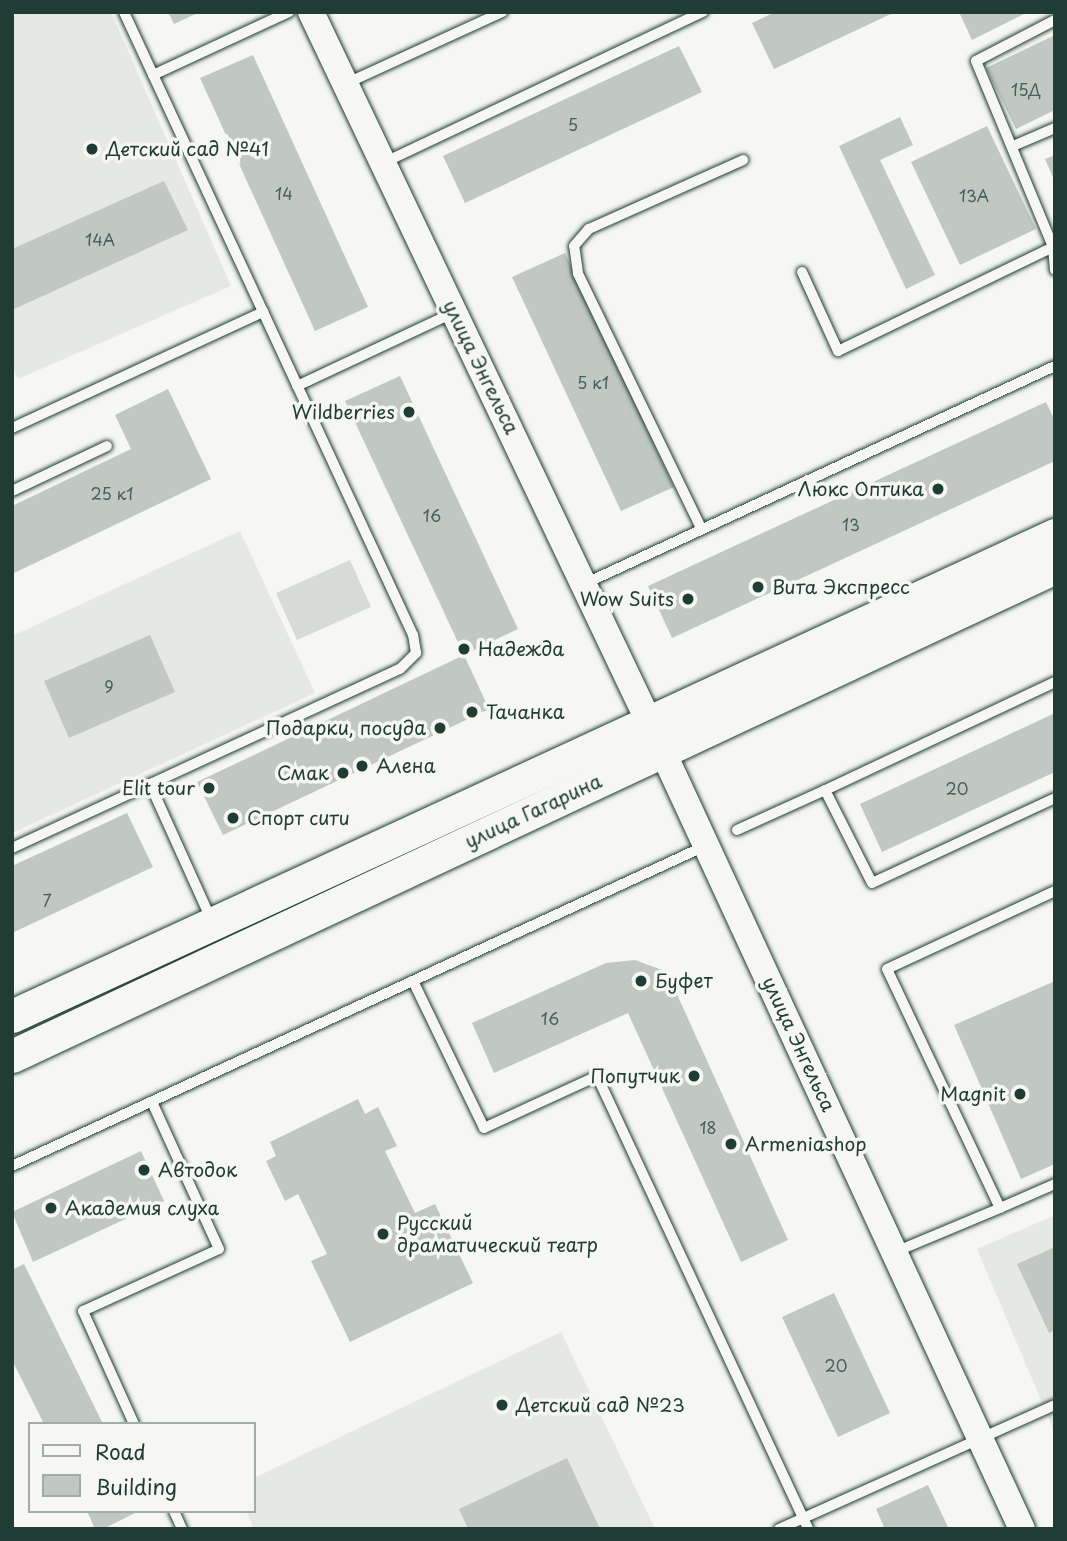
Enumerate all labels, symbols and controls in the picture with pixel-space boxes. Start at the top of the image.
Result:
house number: 15Д [1011,79,1041,99]
house number: 5 [568,114,578,134]
place label: Детский сад №41 [106,138,270,160]
marker: Детский сад №41 [84,141,100,157]
house number: 14 [275,183,293,203]
house number: 13А [959,185,989,205]
house number: 14А [85,229,115,249]
street label: улица Энгельса [438,296,524,438]
house number: 5 к1 [577,372,609,392]
place label: Wildberries [292,401,395,423]
marker: Wildberries [401,404,417,420]
place label: Люкс Оптика [798,478,924,500]
marker: Люкс Оптика [930,481,946,497]
house number: 25 к1 [90,483,134,503]
house number: 16 [423,505,441,525]
house number: 13 [842,514,860,534]
place label: Вита Экспресс [772,576,910,598]
marker: Вита Экспресс [750,579,766,595]
place label: Wow Suits [579,588,674,610]
marker: Wow Suits [680,591,696,607]
place label: Надежда [478,638,564,660]
marker: Надежда [456,641,472,657]
house number: 9 [104,676,114,696]
place label: Тачанка [486,701,564,723]
marker: Тачанка [464,704,480,720]
place label: Подарки, посуда [266,717,426,739]
marker: Подарки, посуда [432,720,448,736]
place label: Алена [376,755,435,777]
marker: Алена [354,758,370,774]
place label: Смак [277,762,329,784]
marker: Смак [335,765,351,781]
street label: улица Гагарина [461,769,605,853]
place label: Elit tour [121,777,195,799]
house number: 20 [946,778,968,798]
marker: Elit tour [201,780,217,796]
place label: Спорт сити [247,807,350,829]
marker: Спорт сити [225,810,241,826]
house number: 7 [42,890,52,910]
place label: Буфет [655,970,713,992]
street label: улица Энгельса [758,972,840,1116]
marker: Буфет [633,973,649,989]
house number: 16 [541,1008,559,1028]
place label: Попутчик [590,1065,680,1087]
marker: Попутчик [686,1068,702,1084]
place label: Magnit [940,1083,1006,1105]
marker: Magnit [1012,1086,1028,1102]
house number: 18 [699,1117,717,1137]
place label: Armeniashop [745,1133,866,1155]
marker: Armeniashop [723,1136,739,1152]
place label: Автодок [158,1159,237,1181]
marker: Автодок [136,1162,152,1178]
place label: Академия слуха [65,1197,221,1219]
marker: Академия слуха [43,1200,59,1216]
place label: Русский драматический театр [397,1212,598,1256]
marker: Русский драматический театр [375,1226,391,1242]
house number: 20 [825,1355,847,1375]
place label: Детский сад №23 [516,1394,686,1416]
marker: Детский сад №23 [494,1397,510,1413]
legend [28,1422,256,1513]
text: Road [95,1435,146,1467]
text: Building [95,1470,177,1502]

